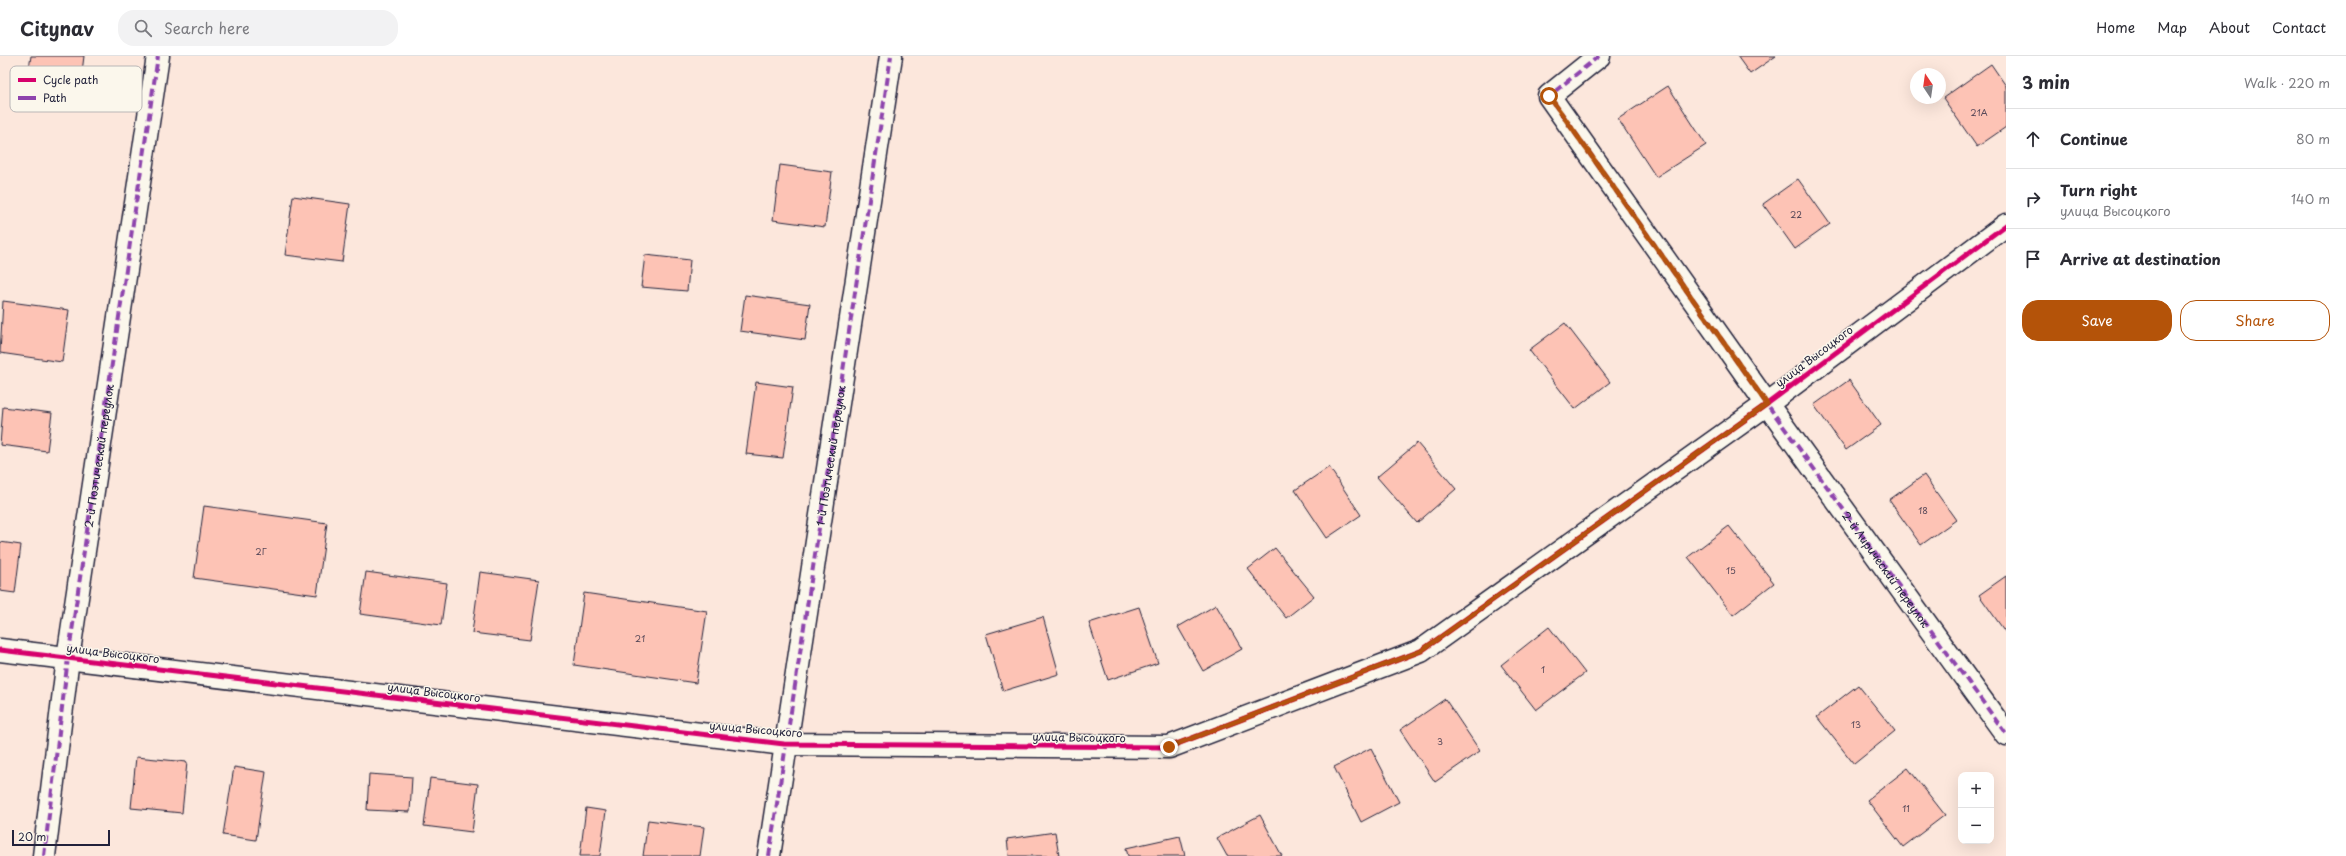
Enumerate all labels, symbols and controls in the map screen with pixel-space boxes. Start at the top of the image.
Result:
search box [118,10,398,46]
text: Citynav [20,14,94,42]
text: Search here [164,16,250,39]
icon: search [132,17,154,39]
text: Home [2096,17,2135,38]
text: Map [2157,17,2187,38]
text: About [2209,17,2250,38]
text: Contact [2272,17,2326,38]
legend [10,66,142,112]
north arrow [1910,68,1946,104]
text: 3 min [2022,69,2070,95]
text: Cycle path [43,71,98,88]
text: Walk · 220 m [2244,73,2330,92]
route start [1540,87,1558,105]
text: Path [43,89,67,106]
house number: 21А [1970,105,1988,119]
text: Continue [2060,127,2128,150]
icon: ahead [2022,128,2044,150]
text: 80 m [2296,129,2330,148]
text: Turn right [2060,178,2137,201]
icon: right [2022,188,2044,210]
text: 140 m [2291,189,2330,208]
text: улица Высоцкого [2060,201,2171,220]
house number: 22 [1790,207,1802,221]
text: Arrive at destination [2060,247,2221,270]
icon: arrive [2022,248,2044,270]
button: Save [2022,300,2172,341]
button: Share [2180,300,2330,341]
street label: улица Высоцкого [1772,321,1856,391]
street label: 2-й Поэтический переулок [79,382,117,529]
street label: 1-й Поэтический переулок [811,384,849,527]
house number: 18 [1918,503,1928,517]
street label: 2-й Лирический переулок [1838,507,1935,631]
house number: 2Г [255,544,267,558]
house number: 15 [1726,563,1736,577]
house number: 21 [635,631,645,645]
street label: улица Высоцкого [66,639,160,667]
house number: 1 [1541,662,1545,676]
street label: улица Высоцкого [387,678,481,706]
street label: улица Высоцкого [709,716,803,742]
house number: 13 [1851,717,1861,731]
street label: улица Высоцкого [1032,728,1126,746]
house number: 3 [1437,734,1443,748]
route end [1160,738,1178,756]
map controls [1958,772,1994,844]
button: + [1958,772,1994,808]
house number: 11 [1902,801,1910,815]
button: − [1958,808,1994,844]
scale bar [12,828,110,847]
text: 20 m [18,828,46,845]

